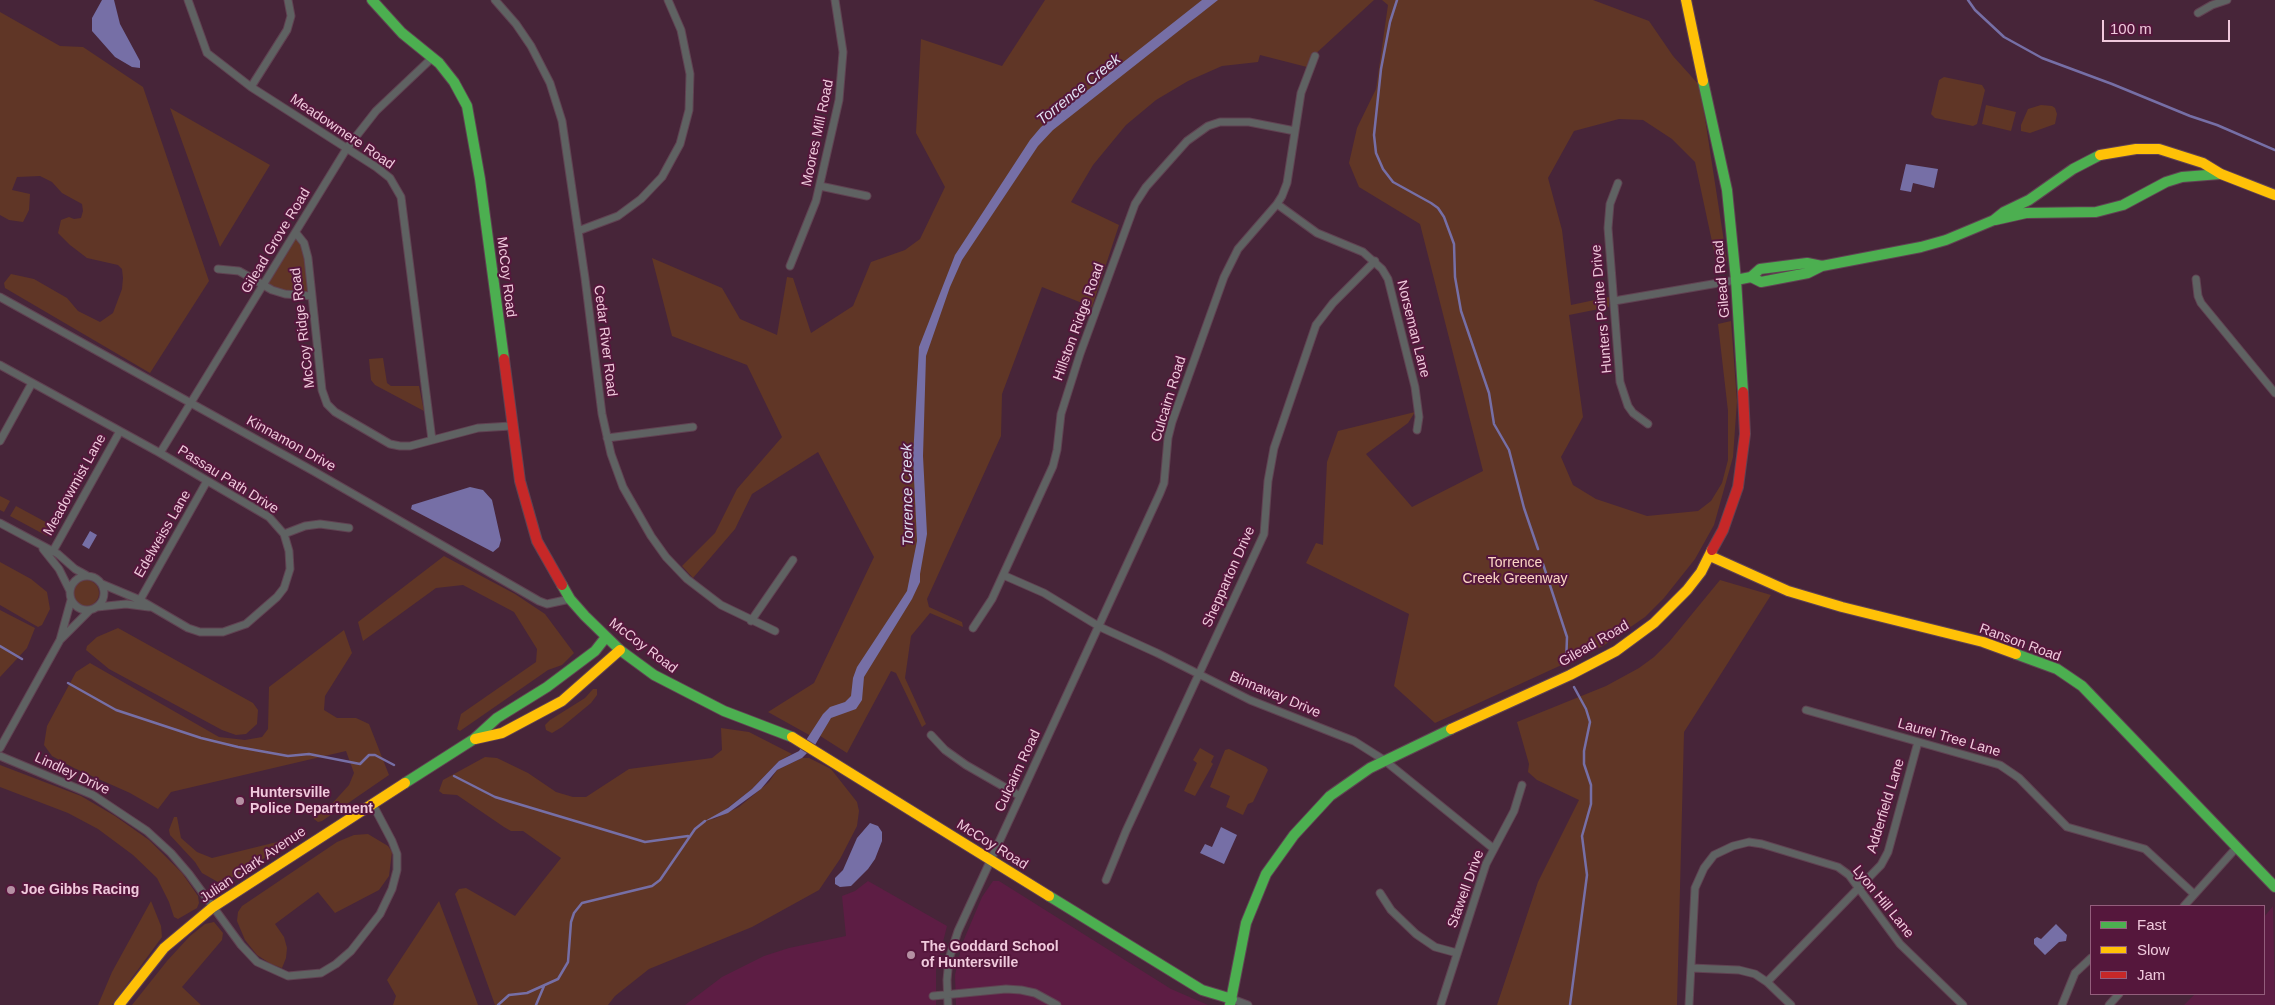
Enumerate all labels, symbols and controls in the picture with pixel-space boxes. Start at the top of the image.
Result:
scale bar [2105,10,2232,42]
text: 100 m [2110,20,2152,37]
water label: Torrence Creek [1033,51,1125,129]
street label: Moores Mill Road [798,78,838,188]
street label: Meadowmere Road [287,91,397,173]
street label: Gilead Grove Road [238,185,314,297]
street label: McCoy Road [493,236,519,318]
street label: Gilead Road [1710,240,1734,318]
street label: Hunters Pointe Drive [1588,244,1616,374]
street label: Hillston Ridge Road [1050,261,1108,383]
street label: McCoy Ridge Road [287,267,319,389]
street label: Norseman Lane [1393,279,1433,379]
street label: Cedar River Road [590,284,620,398]
street label: Culcairn Road [1148,354,1190,444]
street label: Kinnamon Drive [243,413,339,475]
street label: Meadowmist Lane [40,431,110,539]
street label: Passau Path Drive [174,442,282,518]
water label: Torrence Creek [898,443,918,547]
street label: Edelweiss Lane [131,487,195,581]
street label: Shepparton Drive [1199,524,1259,630]
park label: Torrence Creek Greenway [1462,555,1568,588]
street label: McCoy Road [606,615,680,677]
street label: Gilead Road [1556,617,1632,671]
street label: Ranson Road [1977,620,2063,666]
street label: Binnaway Drive [1227,668,1323,722]
street label: Laurel Tree Lane [1896,715,2002,761]
street label: Culcairn Road [992,727,1044,815]
street label: Lindley Drive [32,749,112,799]
street label: Adderfield Lane [1864,757,1908,855]
place label: Huntersville Police Department [250,785,373,818]
marker: Huntersville Police Department [234,795,246,807]
street label: McCoy Road [953,816,1031,874]
street label: Julian Clark Avenue [197,823,309,907]
street label: Stawell Drive [1444,848,1488,930]
street label: Lyon Hill Lane [1849,862,1917,942]
place label: Joe Gibbs Racing [21,882,139,898]
marker: Joe Gibbs Racing [5,884,17,896]
legend [2090,905,2265,995]
text: Fast [2137,916,2166,933]
place label: The Goddard School of Huntersville [921,939,1059,972]
text: Slow [2137,941,2170,958]
marker: The Goddard School of Huntersville [905,949,917,961]
text: Jam [2137,966,2165,983]

